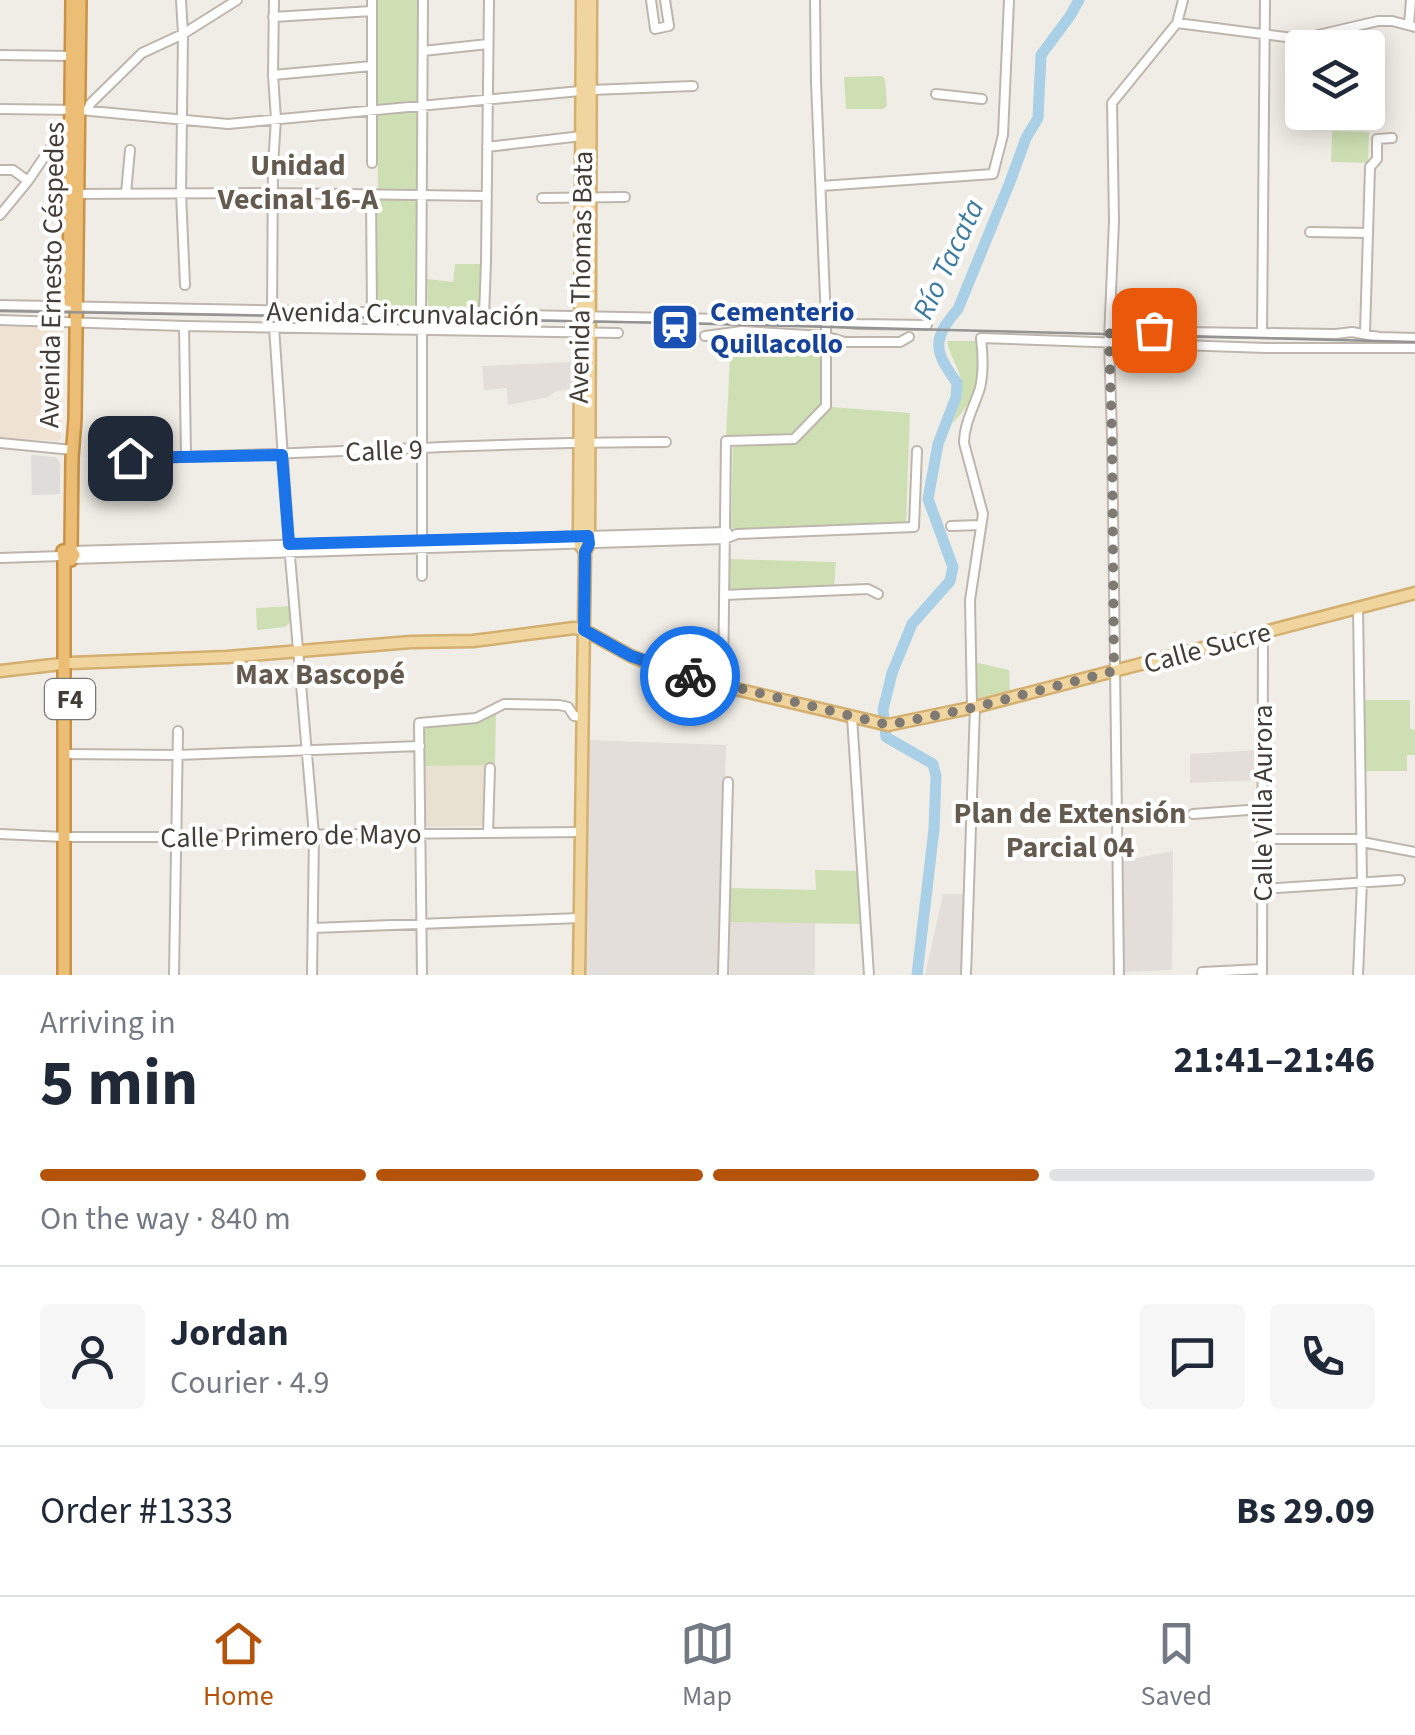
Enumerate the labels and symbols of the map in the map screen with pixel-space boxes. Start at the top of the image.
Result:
street label: Avenida Ernesto Céspedes [29,122,75,428]
district label: Unidad Vecinal 16-A [217,144,379,221]
street label: Avenida Thomas Bata [559,150,603,404]
water label: Río Tacata [902,192,995,327]
pin [1112,288,1197,373]
street label: Avenida Circunvalación [266,292,540,336]
place label: Cementerio Quillacollo [710,292,854,364]
station icon: Cementerio Quillacollo [649,301,701,353]
pin [88,416,173,501]
street label: Calle 9 [344,430,424,472]
street label: Calle Sucre [1139,612,1275,684]
courier [640,626,740,726]
district label: Max Bascopé [235,653,405,696]
road number: F4 [45,679,95,719]
street label: Calle Villa Aurora [1243,704,1283,902]
district label: Plan de Extensión Parcial 04 [954,792,1186,869]
street label: Calle Primero de Mayo [160,814,422,858]

